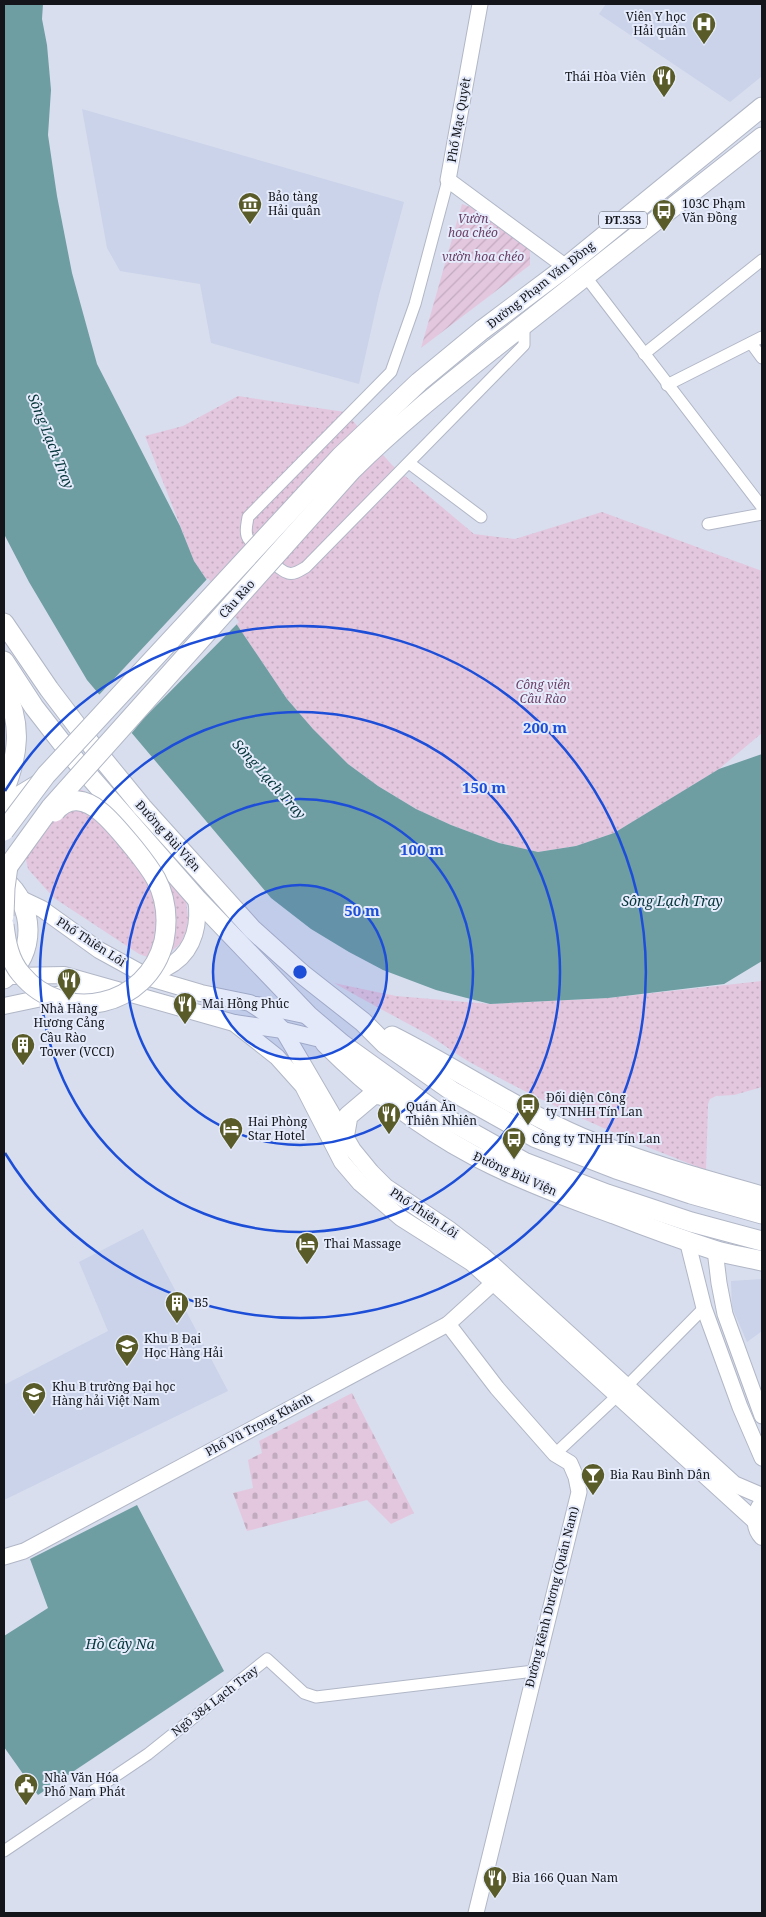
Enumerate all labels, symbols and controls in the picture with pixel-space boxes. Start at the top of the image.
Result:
place label: Viên Y học Hải quân [626,8,686,39]
hospital icon: Viên Y học Hải quân [691,11,717,45]
restaurant icon: Thái Hòa Viên [651,64,677,98]
place label: Thái Hòa Viên [565,68,646,85]
street label: Phố Mạc Quyêt [443,76,474,164]
place label: Bảo tàng Hải quân [268,188,321,219]
museum icon: Bảo tàng Hải quân [237,191,263,225]
place label: 103C Phạm Văn Đồng [682,195,746,226]
bus stop icon: 103C Phạm Văn Đồng [651,198,677,232]
park label: Vườn hoa chéo [448,210,498,241]
road number: ĐT.353 [599,212,647,228]
street label: Đường Phạm Văn Đồng [483,237,599,332]
park label: vườn hoa chéo [442,248,524,265]
water label: Sông Lạch Tray [24,390,79,491]
street label: Cầu Rào [215,576,259,622]
park label: Công viên Cầu Rào [516,676,570,707]
text: 200 m [523,717,567,737]
water label: Sông Lạch Tray [228,735,310,823]
text: 150 m [462,777,506,797]
street label: Đường Bùi Viện [132,796,205,875]
text: 100 m [400,839,444,859]
water label: Sông Lạch Tray [621,891,723,910]
text: 50 m [344,900,380,920]
street label: Phố Thiên Lôi [53,913,129,970]
centre of rings [291,963,309,981]
restaurant icon: Nhà Hàng Hương Cảng [56,967,82,1001]
restaurant icon: Mai Hồng Phúc [172,991,198,1025]
place label: Mai Hồng Phúc [202,995,289,1012]
place label: Nhà Hàng Hương Cảng [34,1000,105,1031]
place label: Cầu Rào Tower (VCCI) [40,1029,115,1060]
building icon: Cầu Rào Tower (VCCI) [10,1032,36,1066]
place label: Đối diện Công ty TNHH Tín Lan [546,1089,643,1120]
bus stop icon: Đối diện Công ty TNHH Tín Lan [515,1092,541,1126]
place label: Quán Ăn Thiên Nhiên [406,1098,477,1129]
restaurant icon: Quán Ăn Thiên Nhiên [376,1101,402,1135]
place label: Hai Phòng Star Hotel [248,1113,308,1144]
hotel icon: Hai Phòng Star Hotel [218,1116,244,1150]
bus stop icon: Công ty TNHH Tín Lan [501,1126,527,1160]
place label: Công ty TNHH Tín Lan [532,1130,661,1147]
street label: Đường Bùi Viện [471,1147,560,1200]
street label: Phố Thiên Lôi [387,1183,462,1242]
hotel icon: Thai Massage [294,1231,320,1265]
place label: Thai Massage [324,1235,401,1252]
building icon: B5 [164,1290,190,1324]
place label: B5 [194,1294,209,1311]
place label: Khu B Đại Học Hàng Hải [144,1330,223,1361]
school or university icon: Khu B Đại Học Hàng Hải [114,1333,140,1367]
place label: Khu B trường Đại học Hàng hải Việt Nam [52,1378,176,1409]
school or university icon: Khu B trường Đại học Hàng hải Việt Nam [21,1381,47,1415]
street label: Phố Vũ Trọng Khánh [202,1389,316,1460]
bar icon: Bia Rau Bình Dân [580,1462,606,1496]
place label: Bia Rau Bình Dân [610,1466,711,1483]
street label: Đường Kênh Dương (Quán Nam) [521,1505,582,1689]
water label: Hồ Cây Na [84,1634,155,1653]
street label: Ngõ 384 Lạch Tray [168,1661,262,1740]
place label: Nhà Văn Hóa Phố Nam Phát [44,1769,125,1800]
public building icon: Nhà Văn Hóa Phố Nam Phát [13,1772,39,1806]
restaurant icon: Bia 166 Quan Nam [482,1865,508,1899]
place label: Bia 166 Quan Nam [512,1869,618,1886]

